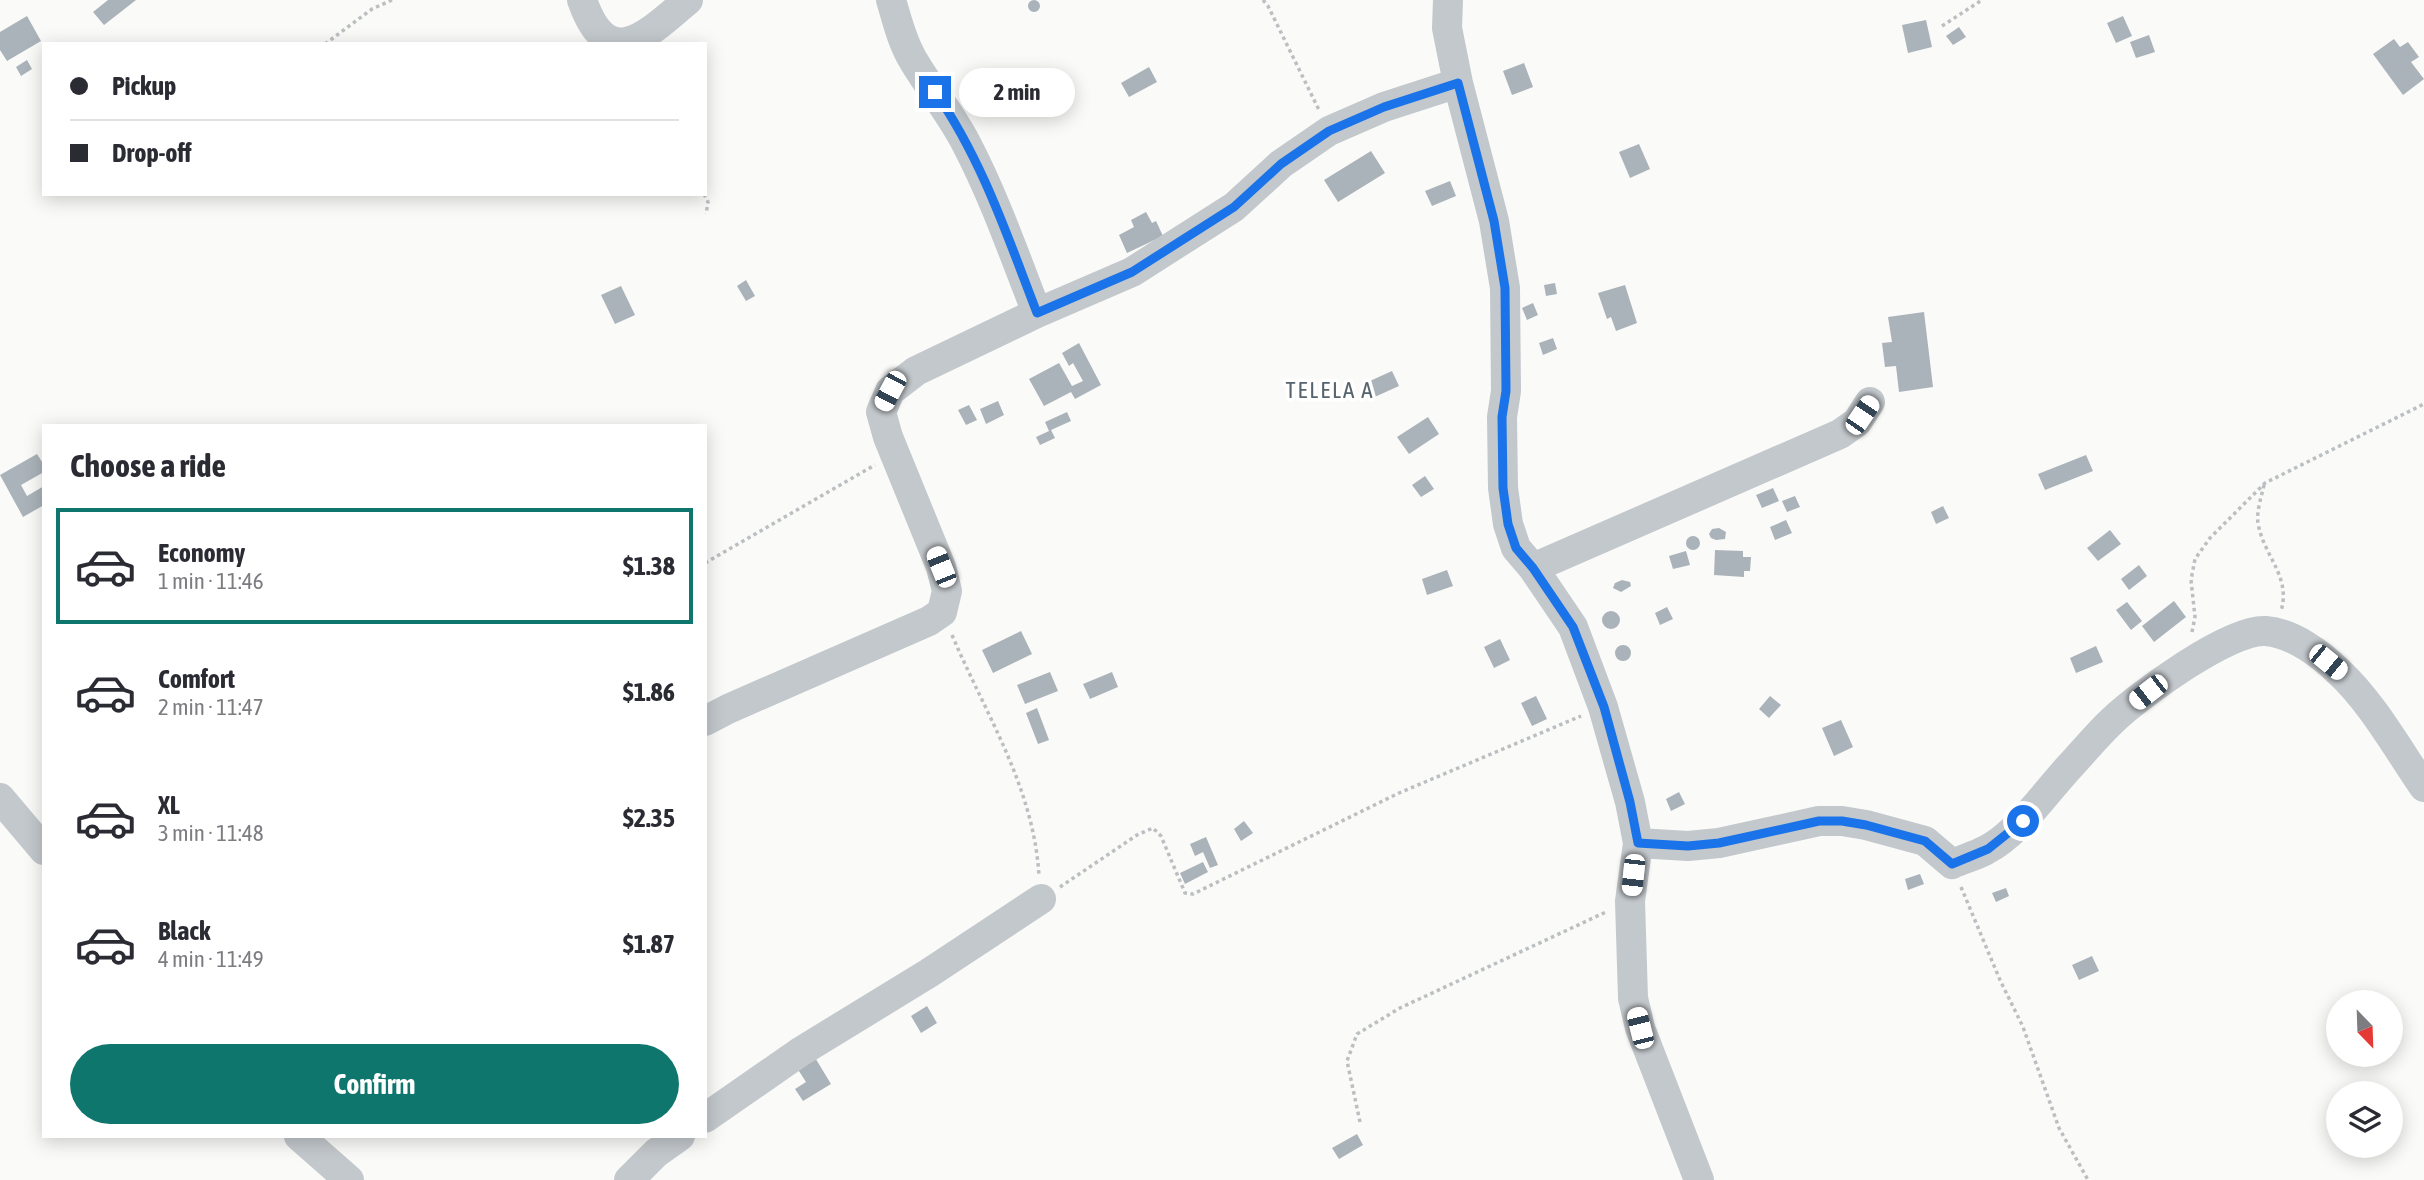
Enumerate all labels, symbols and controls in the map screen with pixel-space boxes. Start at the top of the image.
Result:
callout: 2 min [960,68,1075,116]
text: Pickup [112,71,176,101]
route end [919,76,951,108]
text: 2 min [994,79,1040,105]
text: Drop-off [112,138,192,168]
car [871,368,910,414]
district label: TELELA A [1285,377,1375,403]
car [1842,392,1883,438]
text: Choose a ride [70,447,226,484]
icon: car [74,535,137,598]
text: Economy [158,538,245,568]
car [924,544,959,590]
text: $1.38 [623,551,675,581]
text: 1 min · 11:46 [158,568,264,594]
car [2306,641,2351,683]
icon: car [74,661,137,724]
text: Comfort [158,664,235,694]
car [2125,671,2172,713]
text: $1.86 [623,677,675,707]
text: 2 min · 11:47 [158,694,264,720]
icon: car [74,787,137,850]
text: XL [158,790,180,820]
text: $2.35 [623,803,675,833]
route start [2007,805,2039,837]
text: 3 min · 11:48 [158,820,264,846]
car [1621,853,1646,897]
icon: car [74,913,137,976]
text: Black [158,916,210,946]
text: $1.87 [623,929,675,959]
text: 4 min · 11:49 [158,946,264,972]
north arrow [2326,990,2403,1068]
map controls [2326,990,2403,1158]
car [1625,1005,1656,1051]
button: Confirm [70,1044,679,1124]
button: layers [2326,1081,2403,1158]

